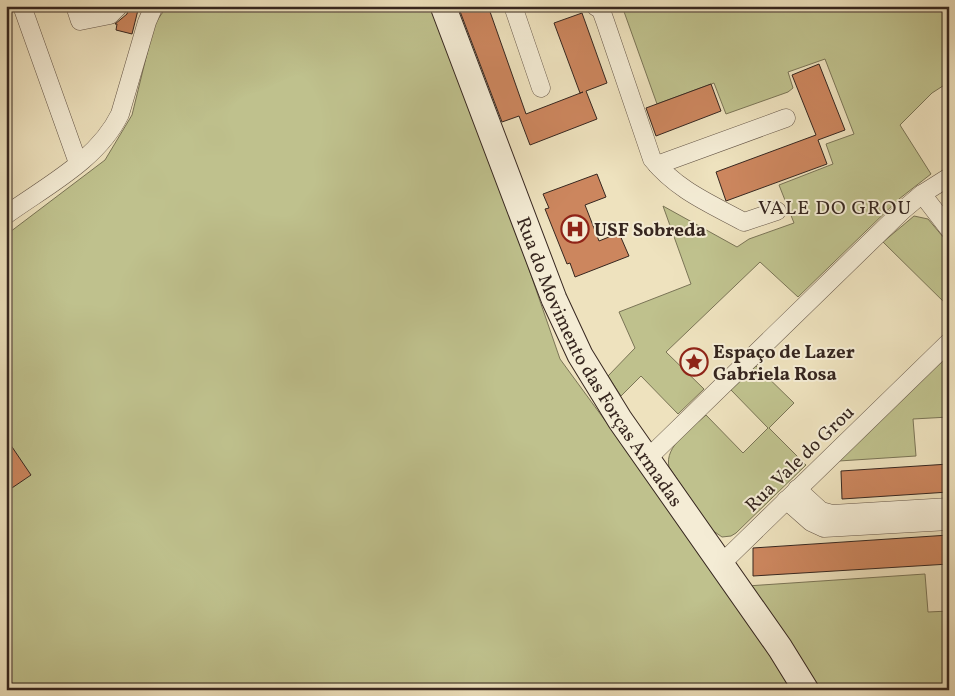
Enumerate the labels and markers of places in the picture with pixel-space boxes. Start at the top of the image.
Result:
hospital icon: USF Sobreda [560,214,590,244]
place label: USF Sobreda [594,218,706,244]
place label: Espaço de Lazer Gabriela Rosa [713,340,855,388]
place icon: Espaço de Lazer Gabriela Rosa [679,347,709,377]

